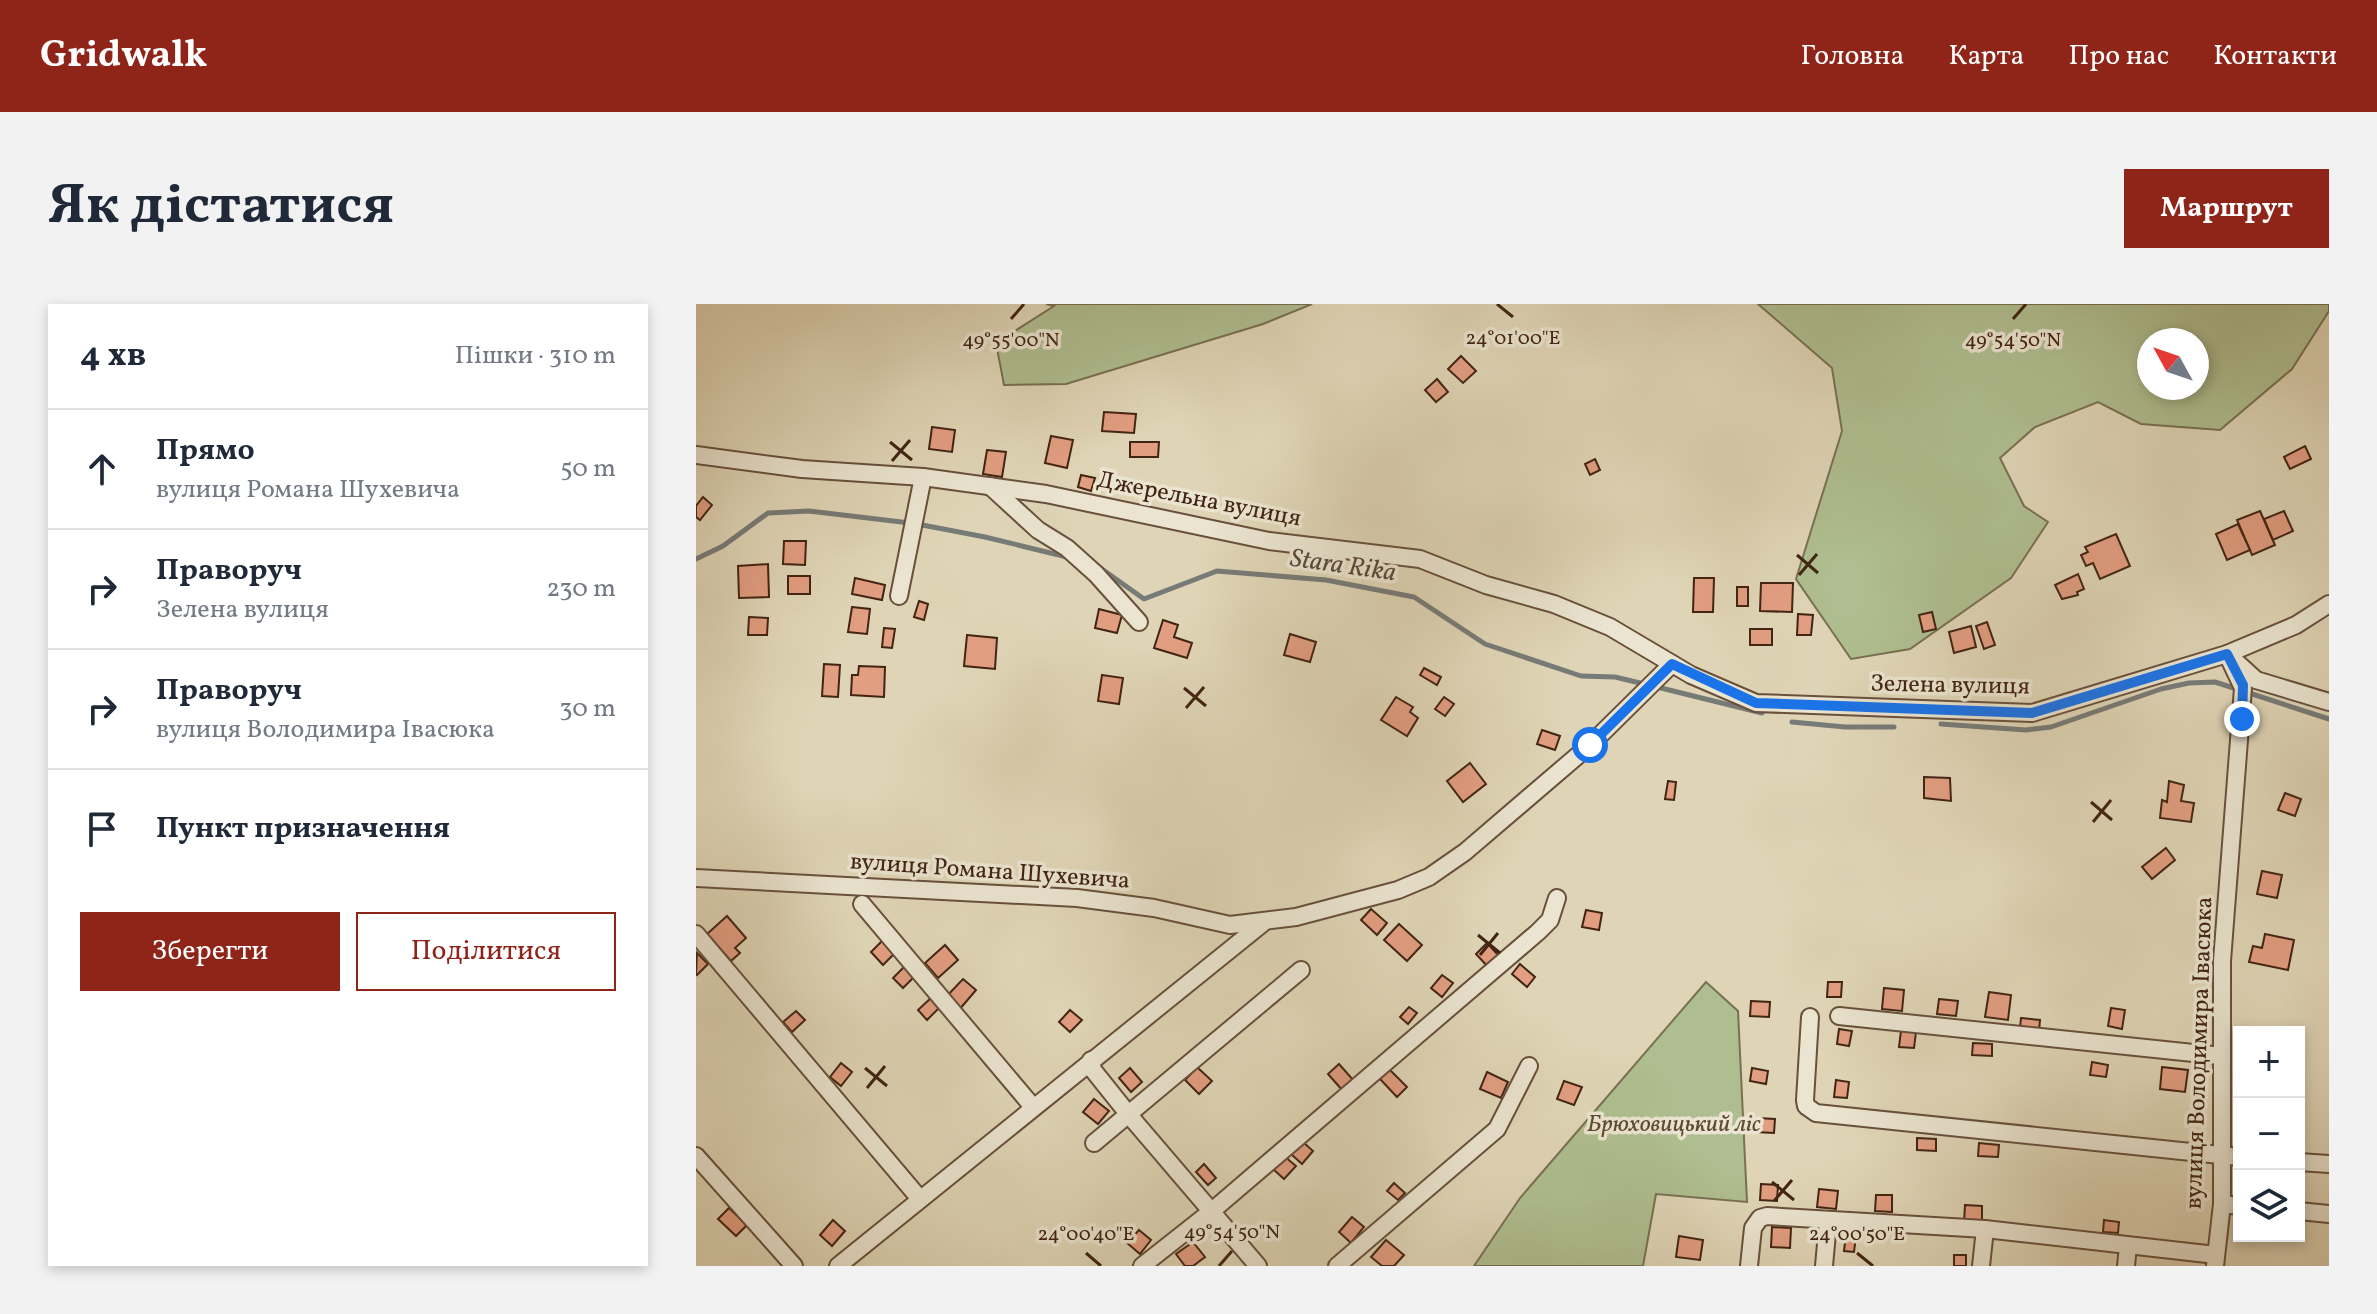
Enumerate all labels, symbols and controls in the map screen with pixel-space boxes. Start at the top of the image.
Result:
text: Gridwalk [40,30,207,83]
text: Головна [1801,37,1905,76]
text: Карта [1949,37,2025,76]
text: Про нас [2069,37,2169,76]
text: Контакти [2213,37,2337,76]
text: Як дістатися [48,169,394,247]
button: Маршрут [2124,169,2329,248]
text: 24°01'00"E [1466,325,1560,353]
text: 49°55'00"N [962,327,1060,355]
text: 49°54'50"N [1965,327,2061,355]
north arrow [2137,328,2209,400]
text: 4 хв [80,333,146,380]
text: Пішки · 310 m [455,338,616,374]
text: Прямо [156,430,255,472]
icon: ahead [80,447,124,491]
text: 50 m [560,451,616,487]
street label: Джерельна вулиця [1094,464,1304,536]
text: вулиця Романа Шухевича [156,472,460,508]
water label: Stara Rika [1288,541,1398,591]
text: Праворуч [156,550,302,592]
icon: right [80,567,124,611]
text: 230 m [546,571,616,607]
text: Зелена вулиця [156,592,329,628]
street label: Зелена вулиця [1870,668,2030,704]
text: Праворуч [156,670,302,712]
icon: right [80,687,124,731]
text: 30 m [559,691,616,727]
route end [2224,701,2260,737]
text: вулиця Володимира Івасюка [156,712,495,748]
route start [1572,727,1608,763]
icon: arrive [80,807,124,851]
text: Пункт призначення [156,808,450,850]
street label: вулиця Романа Шухевича [849,845,1131,899]
street label: вулиця Володимира Івасюка [2178,896,2222,1210]
button: Зберегти [80,912,340,991]
button: Поділитися [356,912,616,991]
map controls [2233,1026,2305,1242]
button: + [2233,1026,2305,1098]
button: − [2233,1098,2305,1170]
park label: Брюховицький ліс [1587,1108,1761,1142]
button: layers [2233,1170,2305,1242]
text: 49°54'50"N [1184,1219,1280,1247]
text: 24°00'40"E [1038,1221,1135,1249]
text: 24°00'50"E [1809,1221,1905,1249]

